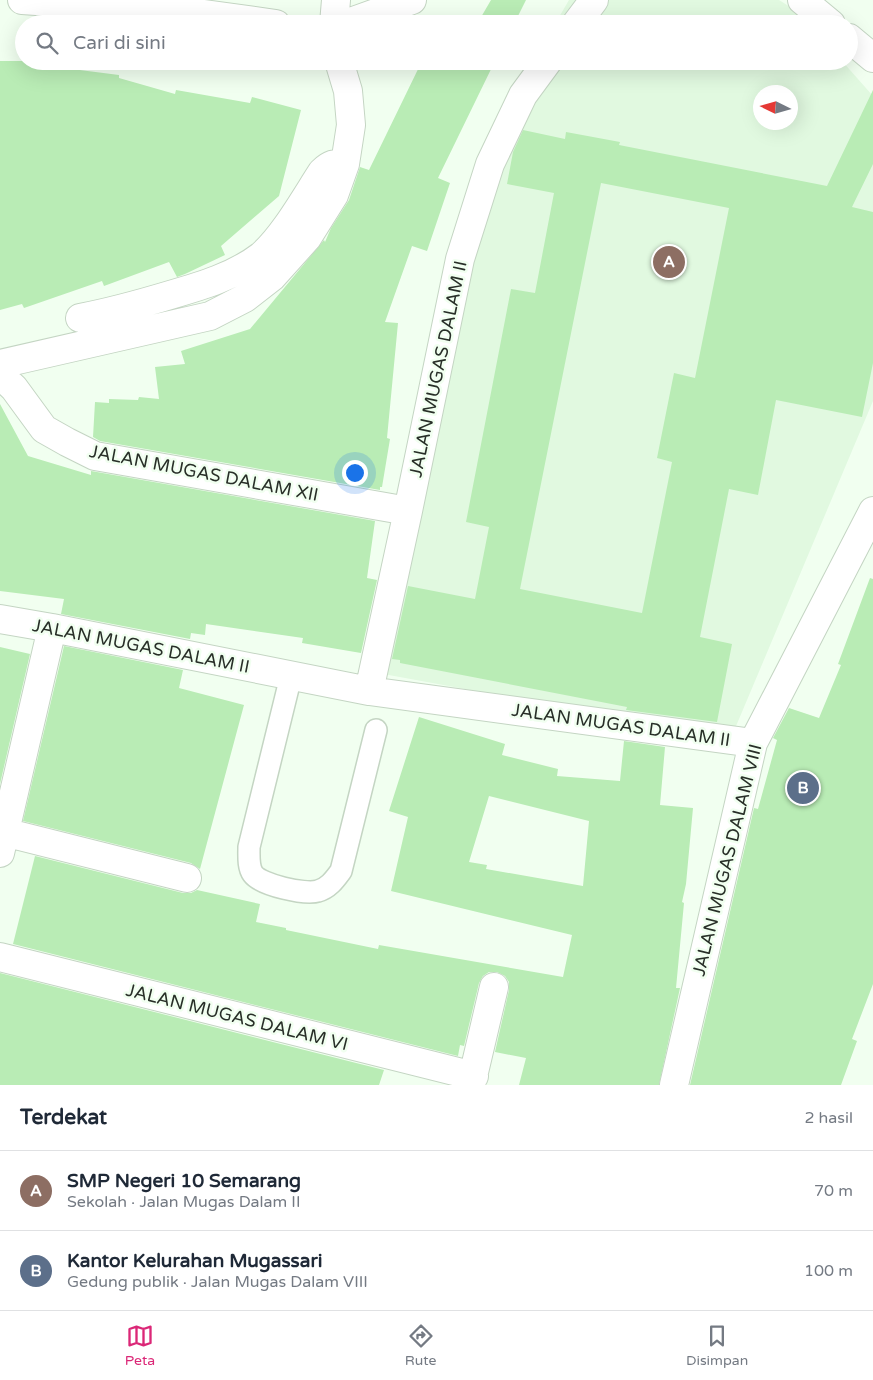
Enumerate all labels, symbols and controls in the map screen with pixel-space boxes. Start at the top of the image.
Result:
search box [15,15,858,70]
icon: search [33,29,61,57]
text: Cari di sini [73,32,166,54]
north arrow [753,85,798,130]
pin: A [653,243,685,281]
street label: JALAN MUGAS DALAM II [404,259,472,479]
street label: JALAN MUGAS DALAM XII [88,440,320,506]
your location [342,460,368,486]
street label: JALAN MUGAS DALAM II [31,614,251,678]
street label: JALAN MUGAS DALAM II [510,699,732,751]
street label: JALAN MUGAS DALAM VIII [688,742,766,978]
pin: B [787,769,819,807]
street label: JALAN MUGAS DALAM VI [124,979,350,1055]
text: Terdekat [20,1105,107,1130]
text: 2 hasil [804,1108,853,1128]
text: SMP Negeri 10 Semarang [67,1170,301,1192]
text: A [30,1181,42,1201]
text: 70 m [814,1181,853,1201]
text: Sekolah · Jalan Mugas Dalam II [67,1192,300,1212]
text: Kantor Kelurahan Mugassari [67,1250,322,1272]
text: B [30,1261,42,1281]
text: 100 m [804,1261,853,1281]
text: Gedung publik · Jalan Mugas Dalam VIII [67,1272,368,1292]
tab: Peta [125,1322,155,1369]
tab: Rute [405,1322,436,1369]
tab: Disimpan [686,1322,748,1369]

